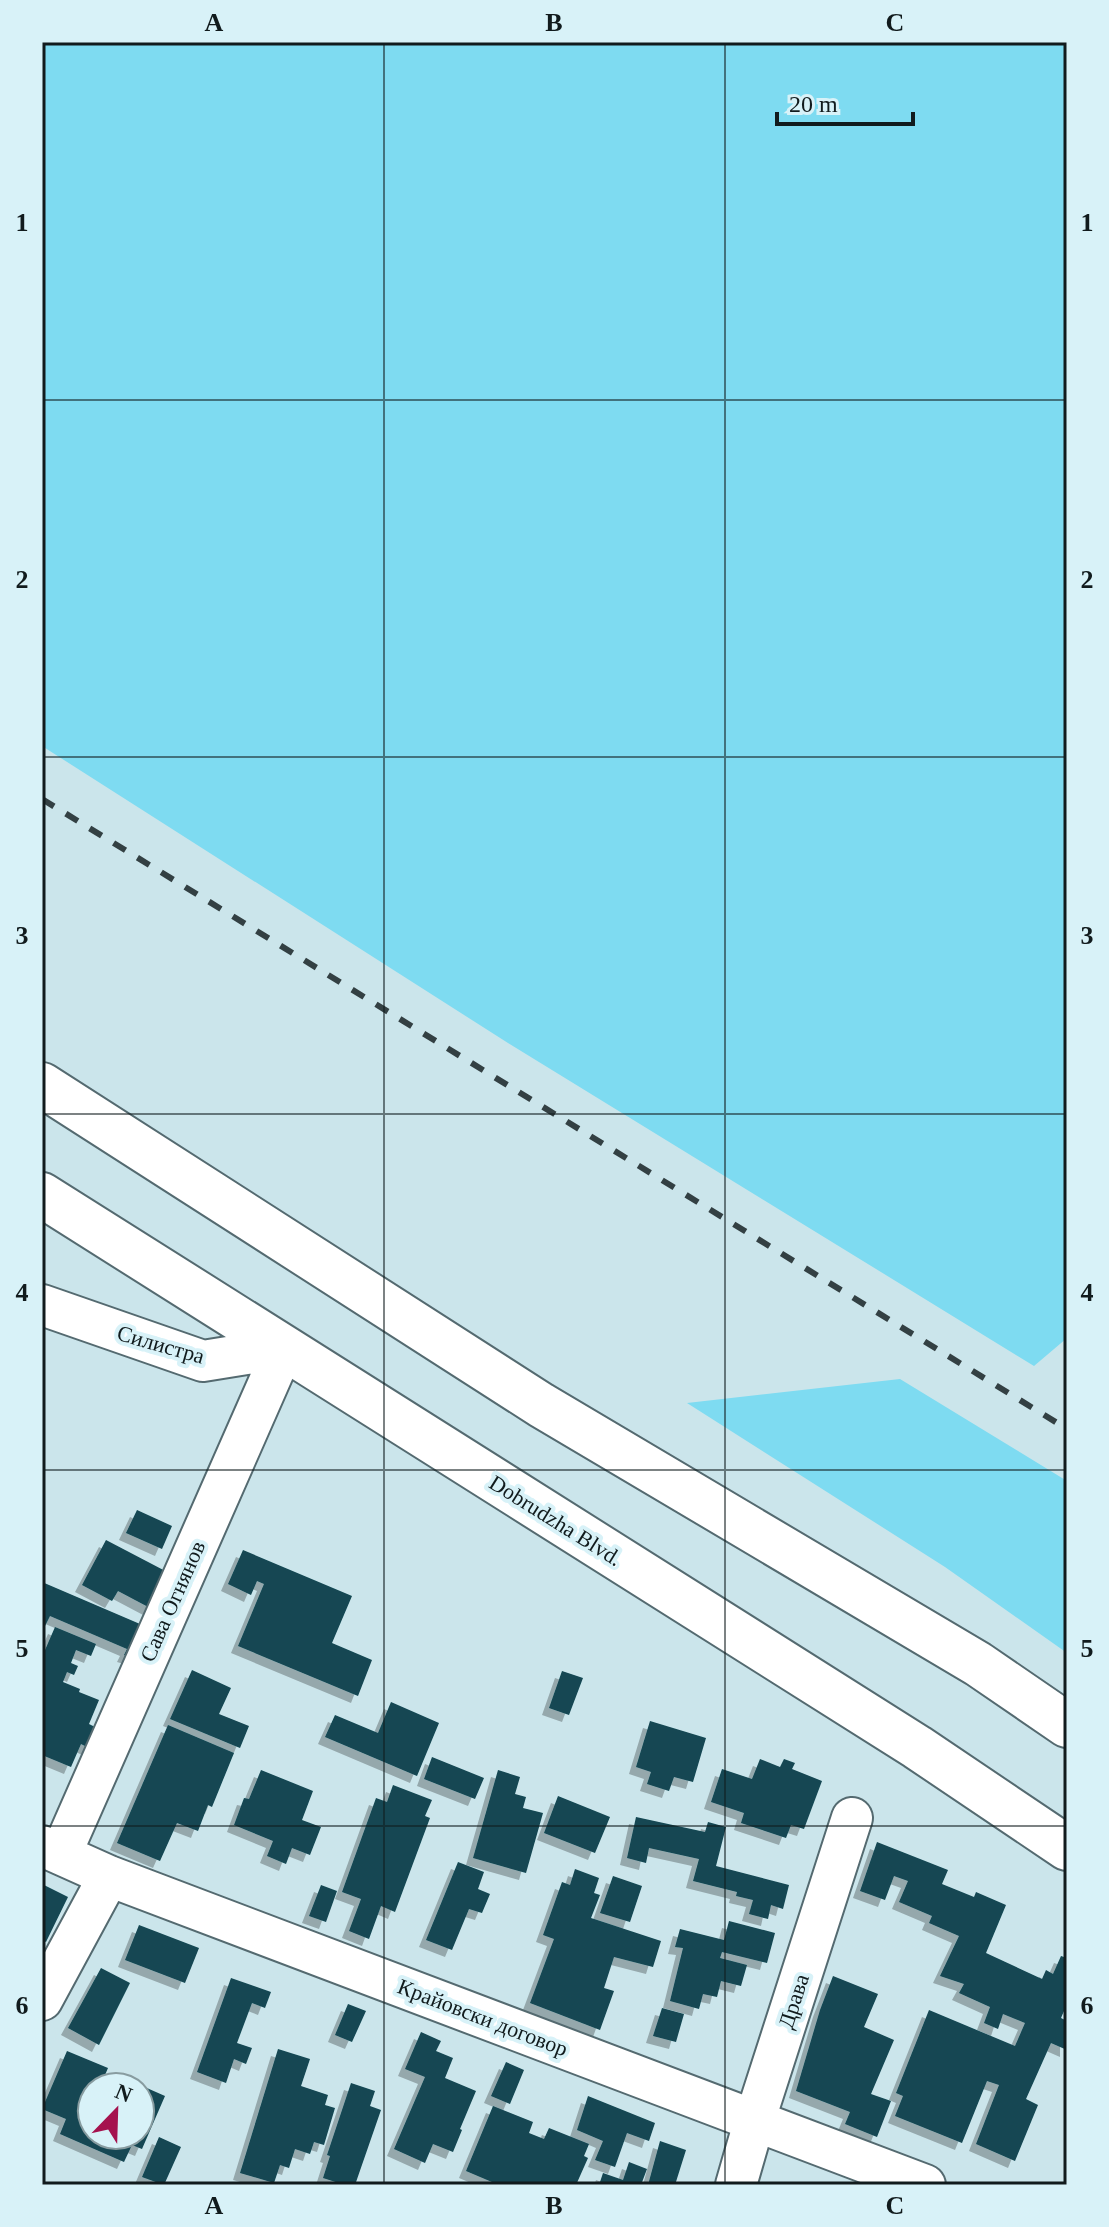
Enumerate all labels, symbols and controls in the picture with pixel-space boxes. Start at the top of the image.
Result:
text: A [205,8,224,37]
text: B [545,8,563,37]
text: C [886,8,904,37]
scale bar [777,76,913,126]
text: 20 m [789,91,838,117]
text: 1 [16,208,29,237]
text: 1 [1081,208,1094,237]
text: 2 [16,565,29,594]
text: 2 [1081,565,1094,594]
text: 3 [16,921,29,950]
text: 3 [1081,921,1094,950]
text: 4 [16,1278,29,1307]
text: 4 [1081,1278,1094,1307]
street label: Силистра [114,1320,208,1369]
street label: Dobrudzha Blvd. [485,1470,627,1571]
street label: Сава Огнянов [135,1537,210,1666]
text: 5 [16,1634,29,1663]
text: 5 [1081,1634,1094,1663]
street label: Драва [773,1971,814,2031]
street label: Крайовски договор [394,1974,571,2061]
text: 6 [16,1991,29,2020]
text: 6 [1081,1991,1094,2020]
north arrow [76,2071,156,2151]
text: N [111,2078,136,2108]
text: A [205,2191,224,2220]
text: B [545,2191,563,2220]
text: C [886,2191,904,2220]

